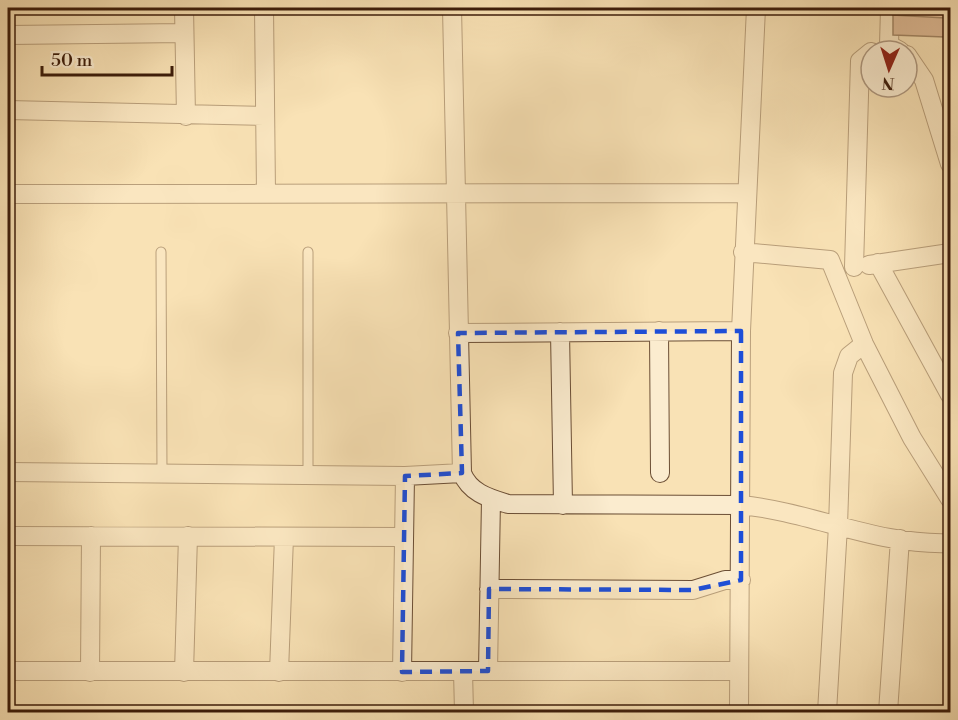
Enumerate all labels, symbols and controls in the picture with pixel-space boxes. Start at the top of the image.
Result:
scale bar [42,39,172,77]
north arrow [859,39,919,99]
text: 50 m [51,49,93,72]
text: N [881,73,895,93]

